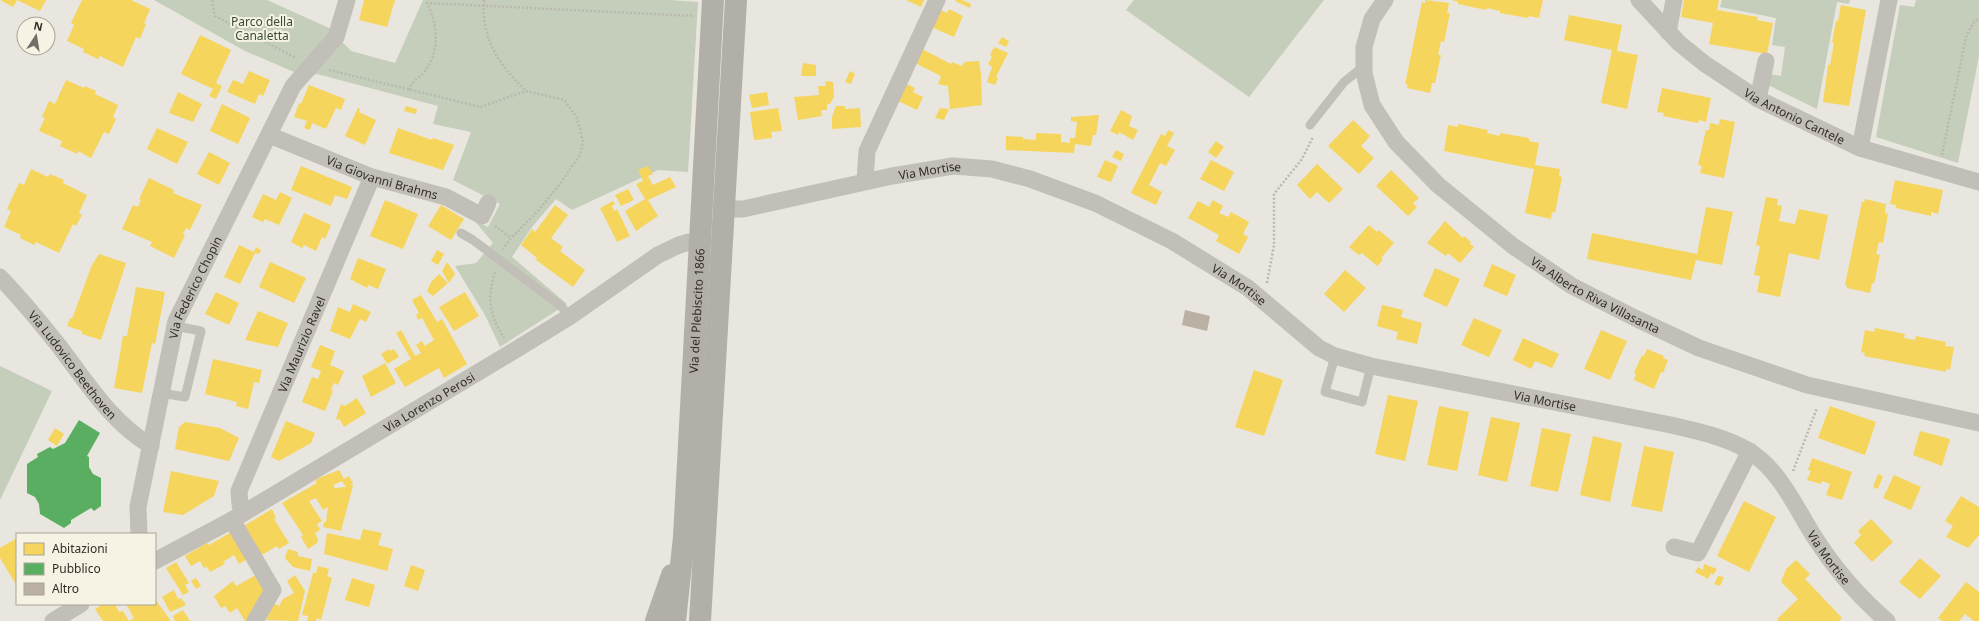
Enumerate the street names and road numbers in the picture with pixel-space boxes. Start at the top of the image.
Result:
street label: Via Antonio Cantele [1741,84,1848,148]
street label: Via Giovanni Brahms [324,151,440,203]
street label: Via Mortise [897,157,962,183]
street label: Via Federico Chopin [164,233,226,340]
street label: Via del Plebiscito 1866 [684,248,708,374]
street label: Via Alberto Riva Villasanta [1527,252,1663,337]
street label: Via Mortise [1209,259,1271,309]
street label: Via Maurizio Ravel [273,294,329,395]
street label: Via Ludovico Beethoven [25,307,121,423]
street label: Via Lorenzo Perosi [380,368,478,436]
street label: Via Mortise [1512,386,1578,415]
street label: Via Mortise [1804,527,1855,588]

